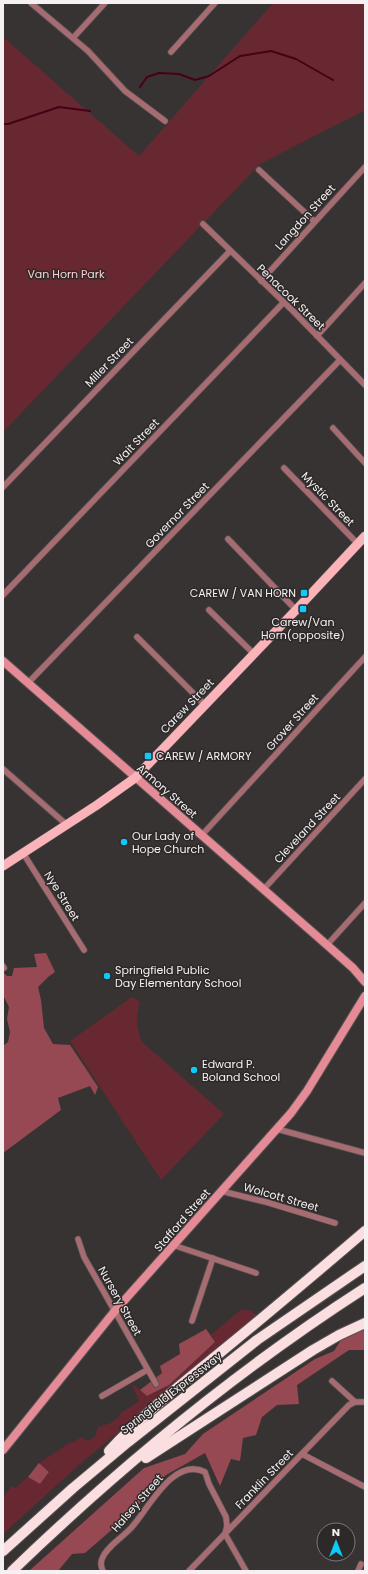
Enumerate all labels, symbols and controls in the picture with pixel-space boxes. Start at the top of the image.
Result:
street label: Langdon Street [271,181,339,253]
street label: Penacook Street [253,260,329,334]
park label: Van Horn Park [27,266,105,282]
street label: Miller Street [81,334,137,390]
street label: Wait Street [109,415,163,469]
street label: Mystic Street [298,468,358,530]
street label: Governor Street [141,478,213,552]
place label: CAREW / VAN HORN [190,585,296,601]
marker: CAREW / VAN HORN [299,588,309,598]
marker: Carew/Van Horn(opposite) [298,604,308,614]
place label: Carew/Van Horn(opposite) [261,614,345,643]
street label: Carew Street [157,675,217,737]
street label: Grover Street [262,690,322,754]
place label: CAREW / ARMORY [156,748,252,764]
marker: CAREW / ARMORY [143,751,153,761]
street label: Armory Street [133,760,201,822]
street label: Cleveland Street [270,789,344,867]
place label: Our Lady of Hope Church [132,828,204,857]
marker: Our Lady of Hope Church [119,837,129,847]
street label: Nye Street [40,868,84,924]
place label: Springfield Public Day Elementary School [115,962,241,991]
marker: Springfield Public Day Elementary School [102,971,112,981]
place label: Edward P. Boland School [202,1056,280,1085]
marker: Edward P. Boland School [189,1065,199,1075]
street label: Wolcott Street [242,1179,320,1215]
street label: Stafford Street [150,1185,214,1255]
street label: Nursery Street [94,1263,146,1339]
street label: Springfield Expressway [117,1348,226,1438]
street label: Franklin Street [231,1446,297,1512]
street label: Halsey Street [107,1471,167,1535]
north arrow [316,1522,356,1562]
text: N [332,1524,340,1540]

